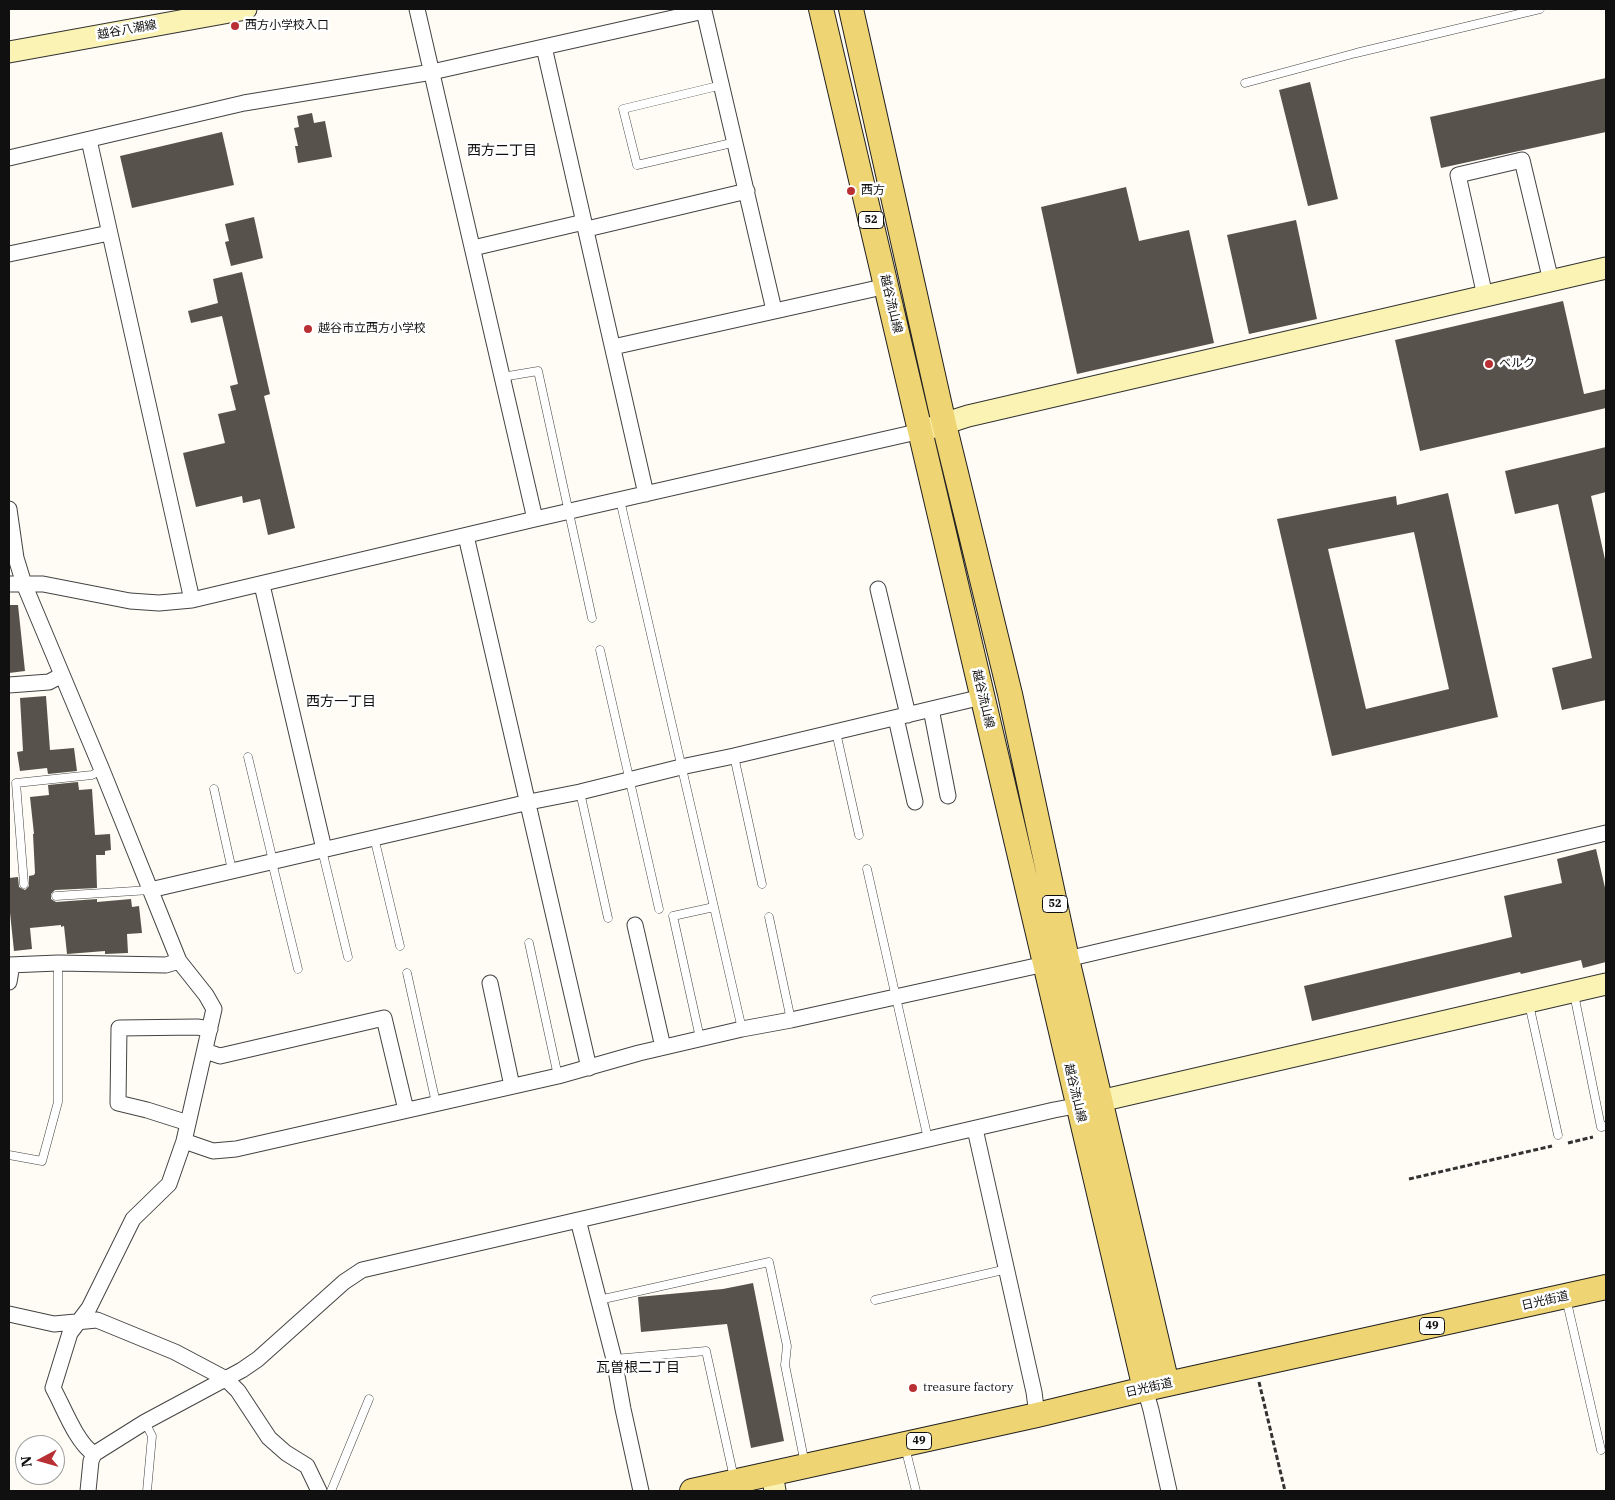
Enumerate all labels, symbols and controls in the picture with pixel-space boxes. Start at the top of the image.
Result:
street label: 越谷八潮線 [96,18,158,42]
place label: 西方小学校入口 [245,19,329,33]
marker: 西方小学校入口 [229,20,241,32]
district label: 西方二丁目 [467,143,537,159]
place label: 西方 [861,184,885,198]
marker: 西方 [845,185,857,197]
road number: 52 [858,212,884,228]
street label: 越谷流山線 [877,273,905,335]
place label: 越谷市立西方小学校 [318,322,426,336]
marker: 越谷市立西方小学校 [302,323,314,335]
place label: ベルク [1499,357,1535,371]
marker: ベルク [1483,358,1495,370]
street label: 越谷流山線 [969,668,997,730]
district label: 西方一丁目 [306,694,376,710]
road number: 52 [1042,896,1068,912]
street label: 越谷流山線 [1061,1062,1089,1124]
street label: 日光街道 [1520,1289,1570,1313]
road number: 49 [1420,1318,1444,1334]
district label: 瓦曽根二丁目 [596,1360,680,1376]
street label: 日光街道 [1124,1376,1174,1400]
place label: treasure factory [923,1381,1013,1395]
marker: treasure factory [907,1382,919,1394]
road number: 49 [906,1432,932,1450]
north arrow [15,1435,65,1485]
text: N [17,1455,36,1468]

